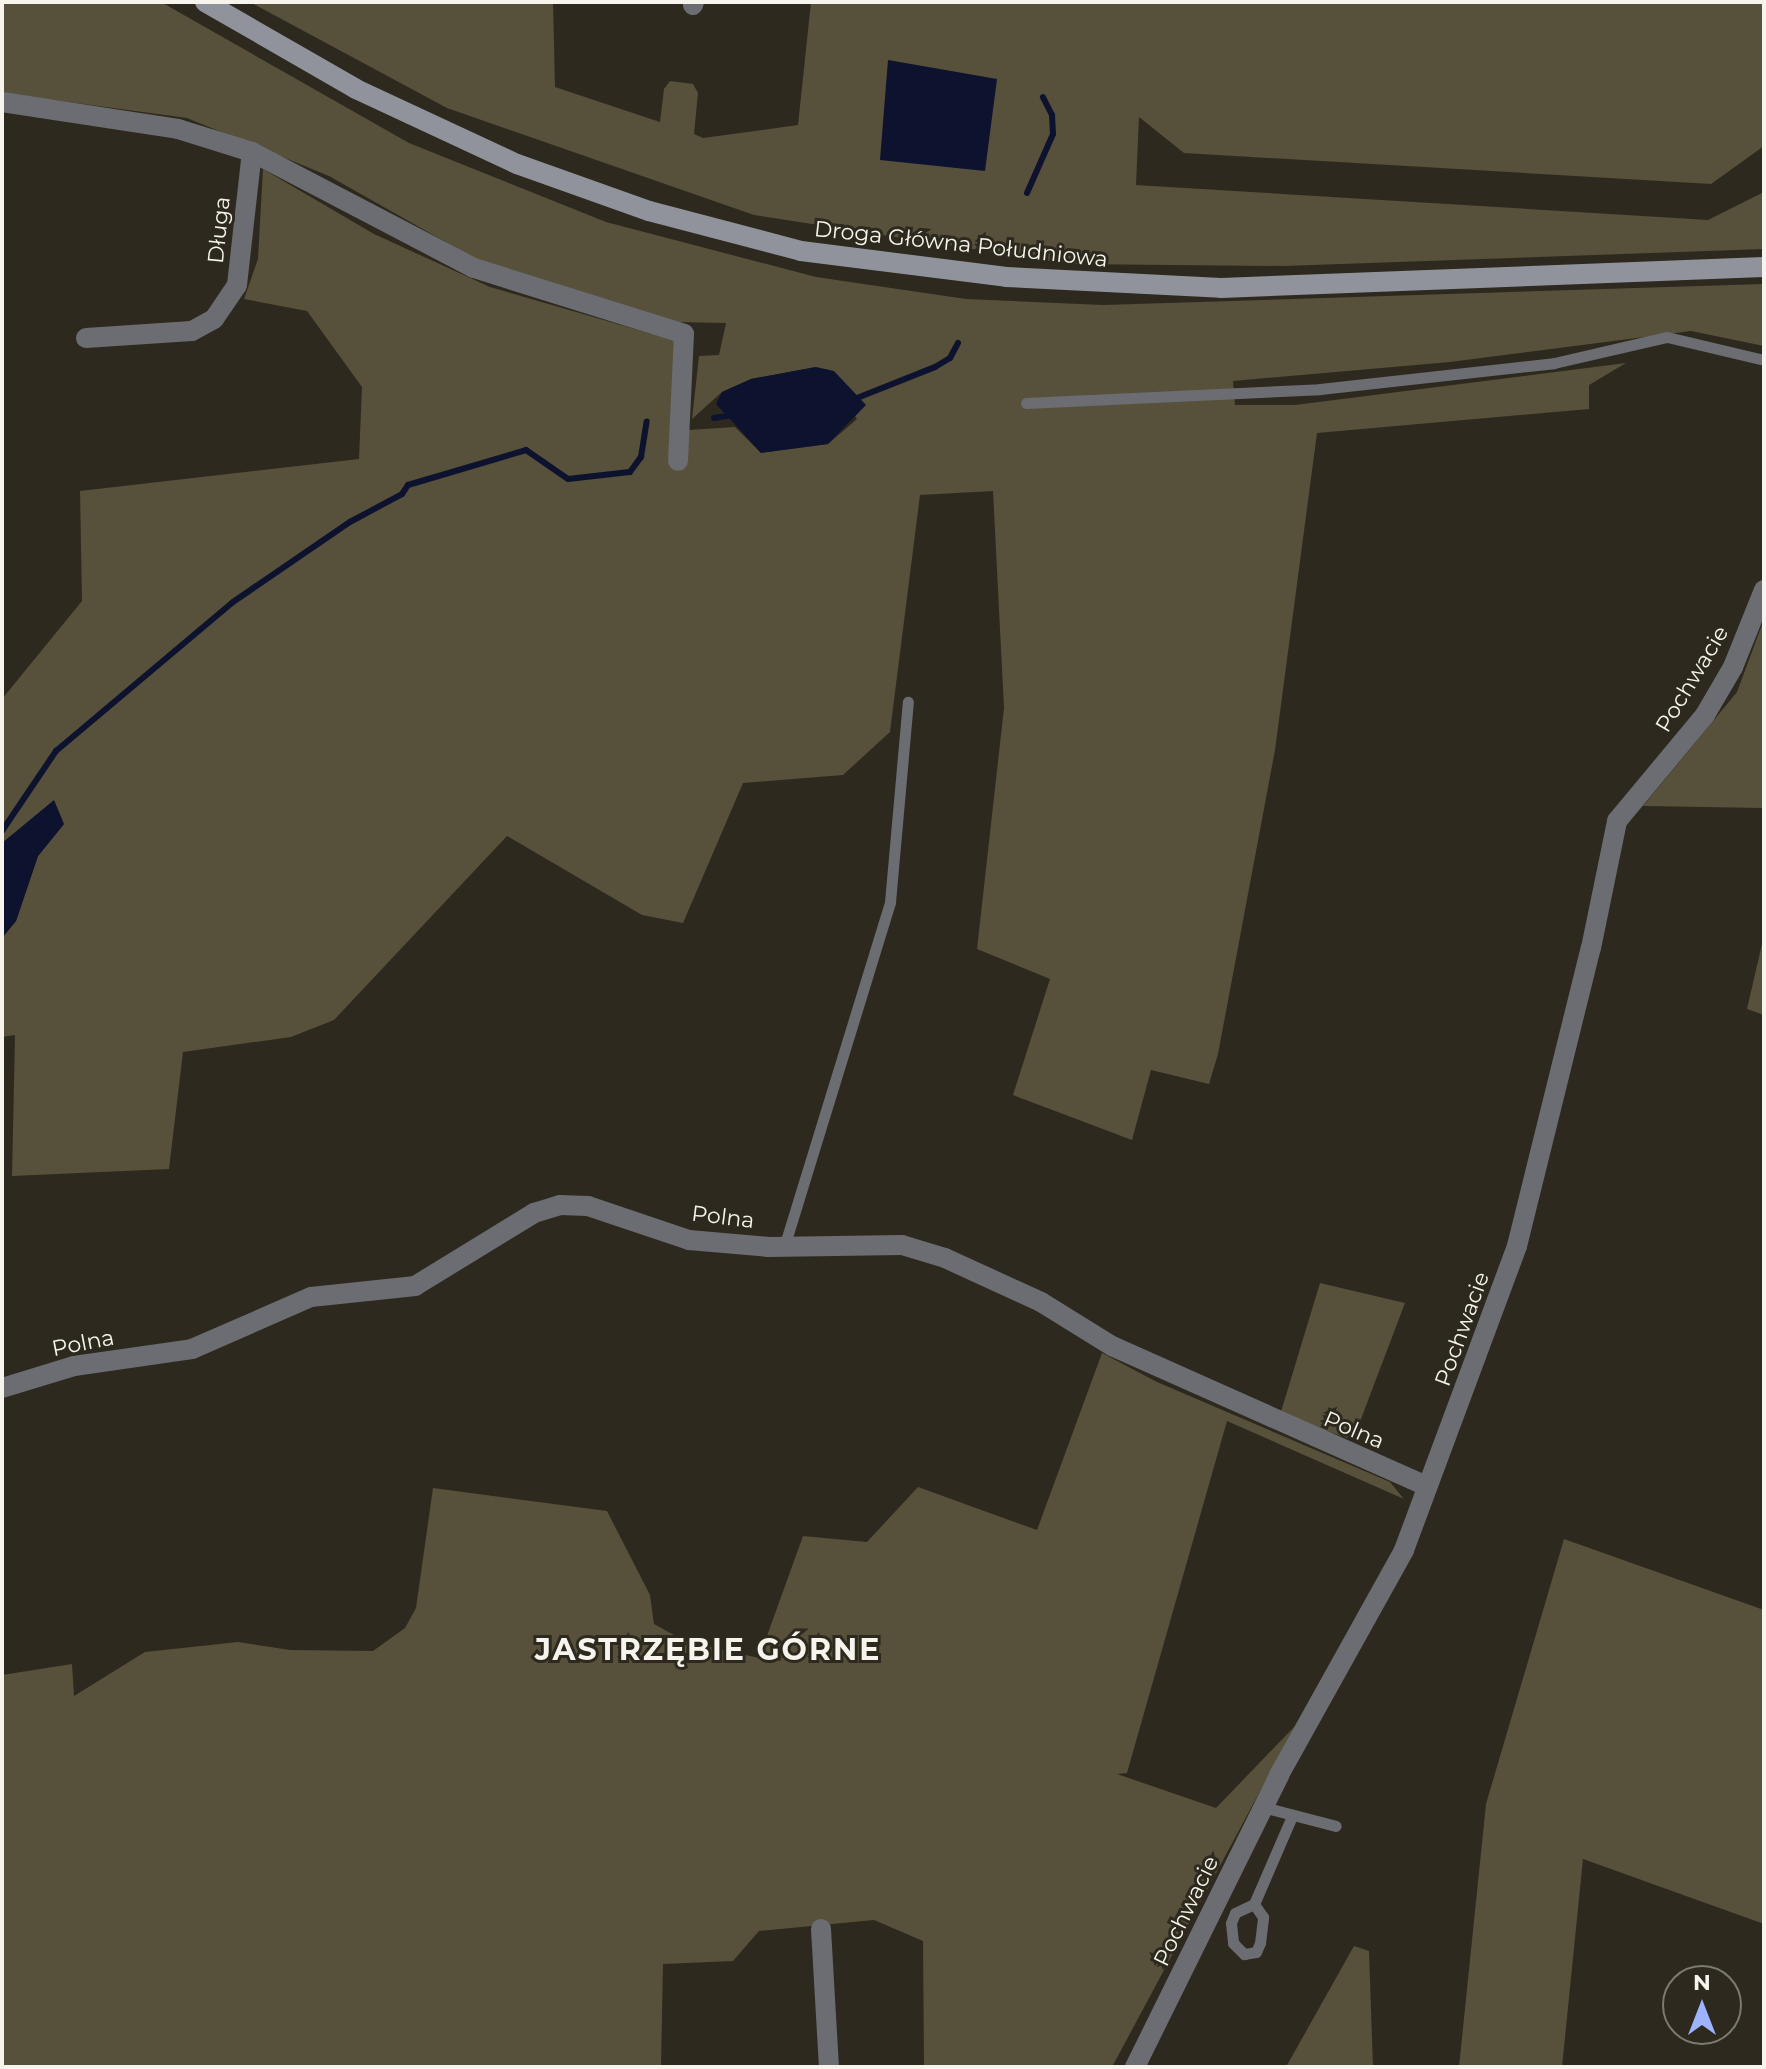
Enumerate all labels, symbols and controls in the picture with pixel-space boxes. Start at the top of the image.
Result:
street label: Długa [202,195,236,265]
street label: Droga Główna Południowa [813,215,1109,273]
street label: Pochwacie [1650,621,1734,737]
street label: Polna [690,1200,756,1234]
street label: Pochwacie [1429,1268,1495,1390]
street label: Polna [50,1324,116,1362]
street label: Polna [1320,1406,1388,1454]
district label: JASTRZĘBIE GÓRNE [535,1632,881,1668]
street label: Pochwacie [1148,1852,1224,1970]
north arrow [1662,1965,1742,2045]
text: N [1693,1969,1711,1996]

